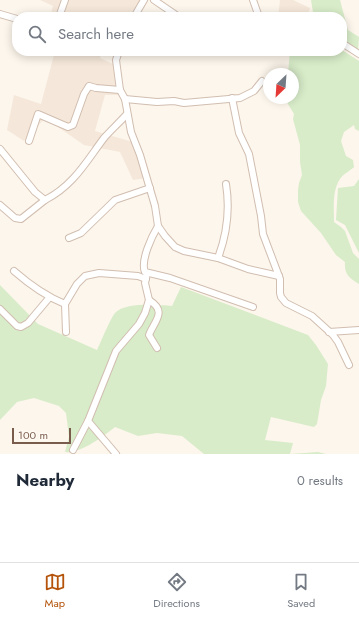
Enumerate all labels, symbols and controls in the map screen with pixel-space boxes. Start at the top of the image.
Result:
search box [12,12,347,56]
icon: search [26,23,48,45]
text: Search here [58,23,134,45]
north arrow [263,68,299,104]
scale bar [12,426,71,445]
text: 100 m [18,427,48,443]
text: Nearby [16,468,74,492]
text: 0 results [297,471,343,490]
tab: Map [44,571,66,611]
tab: Directions [153,571,200,611]
tab: Saved [287,571,315,611]

